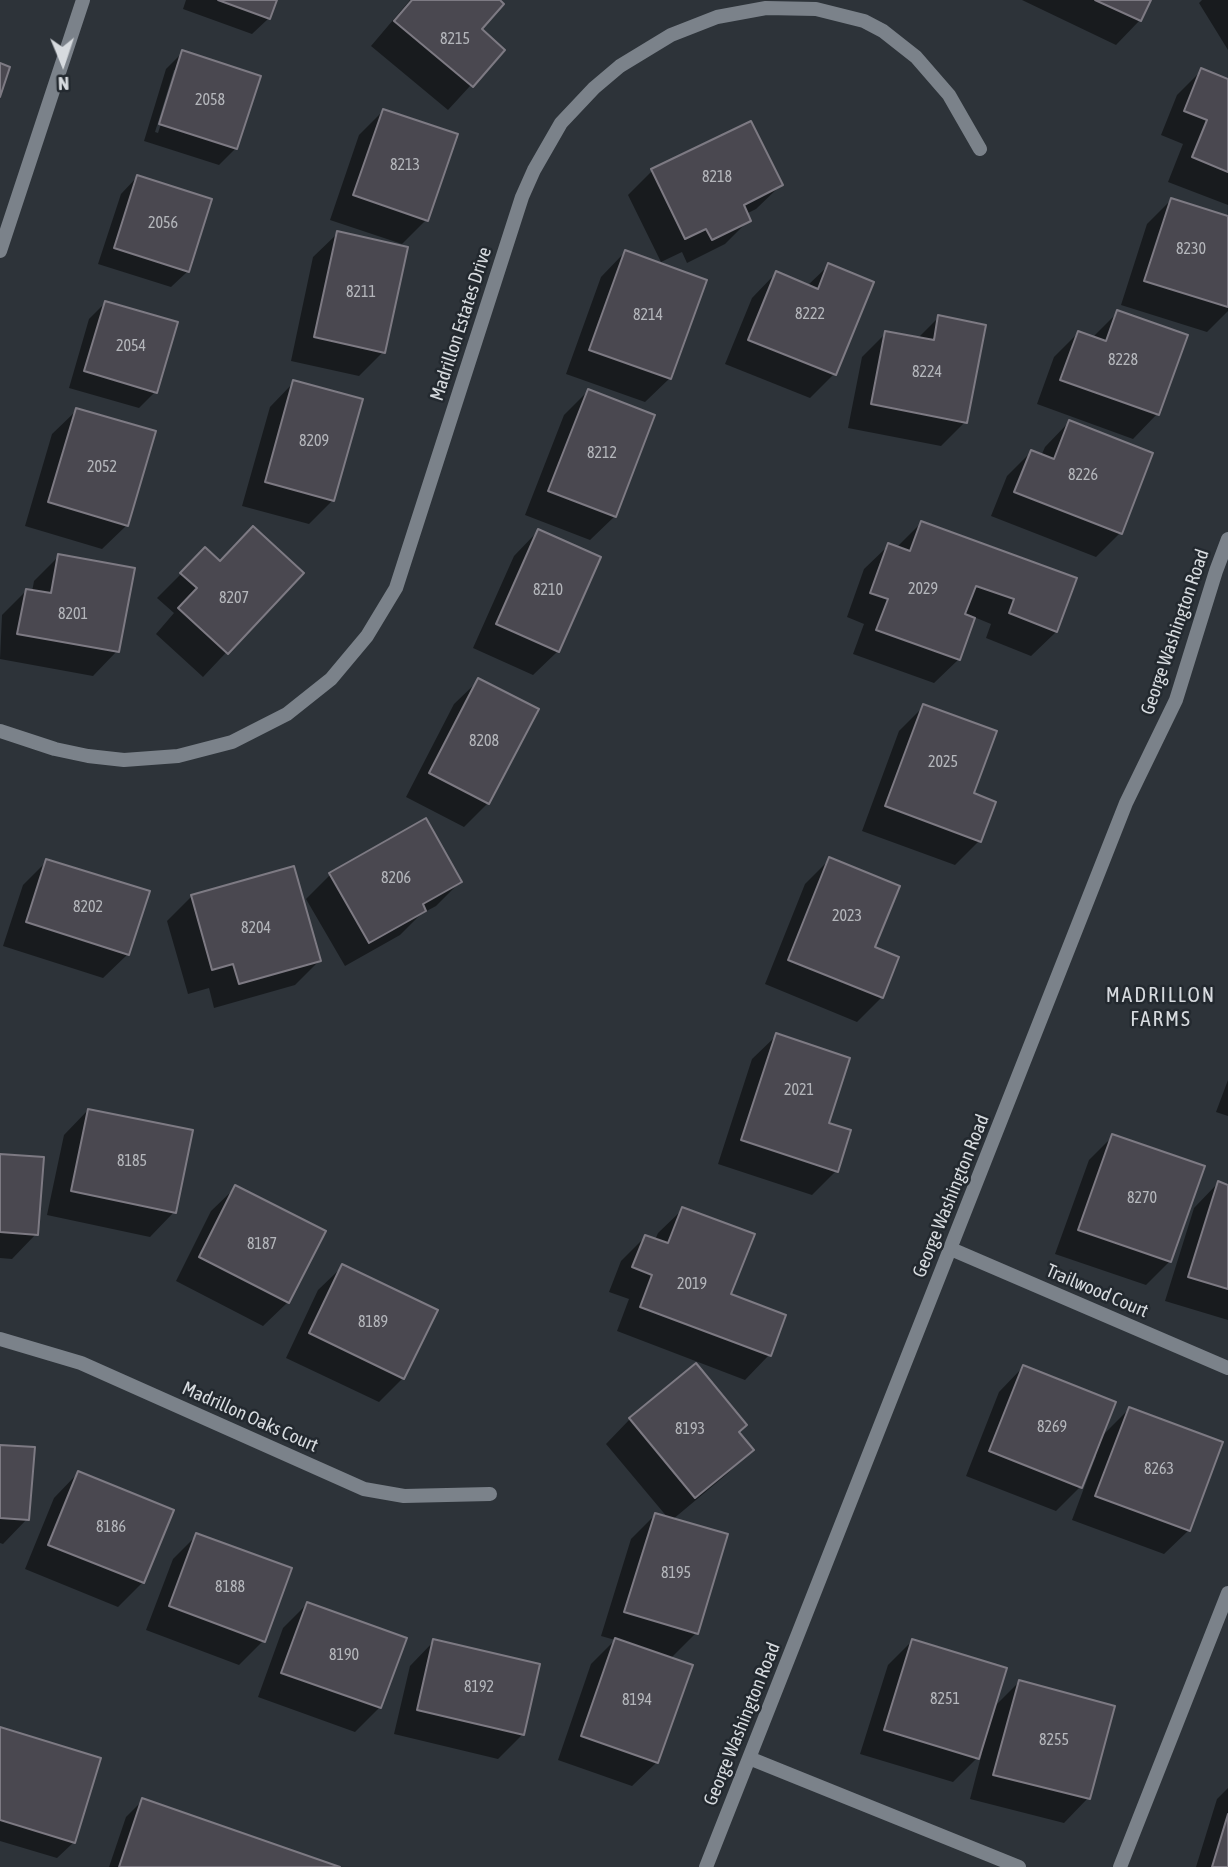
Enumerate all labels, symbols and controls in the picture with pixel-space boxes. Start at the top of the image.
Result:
north arrow [28,28,98,98]
house number: 8215 [440,29,470,49]
text: N [58,73,70,95]
house number: 2058 [195,90,225,110]
house number: 8213 [390,155,420,175]
house number: 8218 [702,167,732,187]
house number: 2056 [148,213,178,233]
house number: 8230 [1176,239,1206,259]
street label: Madrillon Estates Drive [425,244,497,404]
house number: 8211 [346,282,376,302]
house number: 8222 [795,304,825,324]
house number: 8214 [633,305,663,325]
house number: 2054 [116,336,146,356]
house number: 8228 [1108,350,1138,370]
house number: 8224 [912,362,942,382]
house number: 8209 [299,431,329,451]
house number: 8212 [587,443,617,463]
house number: 2052 [87,457,117,477]
house number: 8226 [1068,465,1098,485]
street label: George Washington Road [1136,546,1214,718]
house number: 2029 [908,579,938,599]
house number: 8210 [533,580,563,600]
house number: 8207 [219,588,249,608]
house number: 8201 [58,604,88,624]
house number: 8208 [469,731,499,751]
house number: 2025 [928,752,958,772]
house number: 8206 [381,868,411,888]
house number: 8202 [73,897,103,917]
house number: 2023 [832,906,862,926]
house number: 8204 [241,918,271,938]
district label: MADRILLON FARMS [1107,982,1215,1032]
house number: 2021 [784,1080,814,1100]
street label: George Washington Road [908,1111,994,1281]
house number: 8185 [117,1151,147,1171]
house number: 8270 [1127,1188,1157,1208]
house number: 8187 [247,1234,277,1254]
street label: Trailwood Court [1043,1259,1151,1323]
house number: 2019 [677,1274,707,1294]
house number: 8189 [358,1312,388,1332]
street label: Madrillon Oaks Court [179,1377,321,1457]
house number: 8269 [1037,1417,1067,1437]
house number: 8193 [675,1419,705,1439]
house number: 8263 [1144,1459,1174,1479]
house number: 8186 [96,1517,126,1537]
house number: 8195 [661,1563,691,1583]
house number: 8188 [215,1577,245,1597]
street label: George Washington Road [699,1639,785,1809]
house number: 8190 [329,1645,359,1665]
house number: 8192 [464,1677,494,1697]
house number: 8251 [930,1689,960,1709]
house number: 8194 [622,1690,652,1710]
house number: 8255 [1039,1730,1069,1750]

